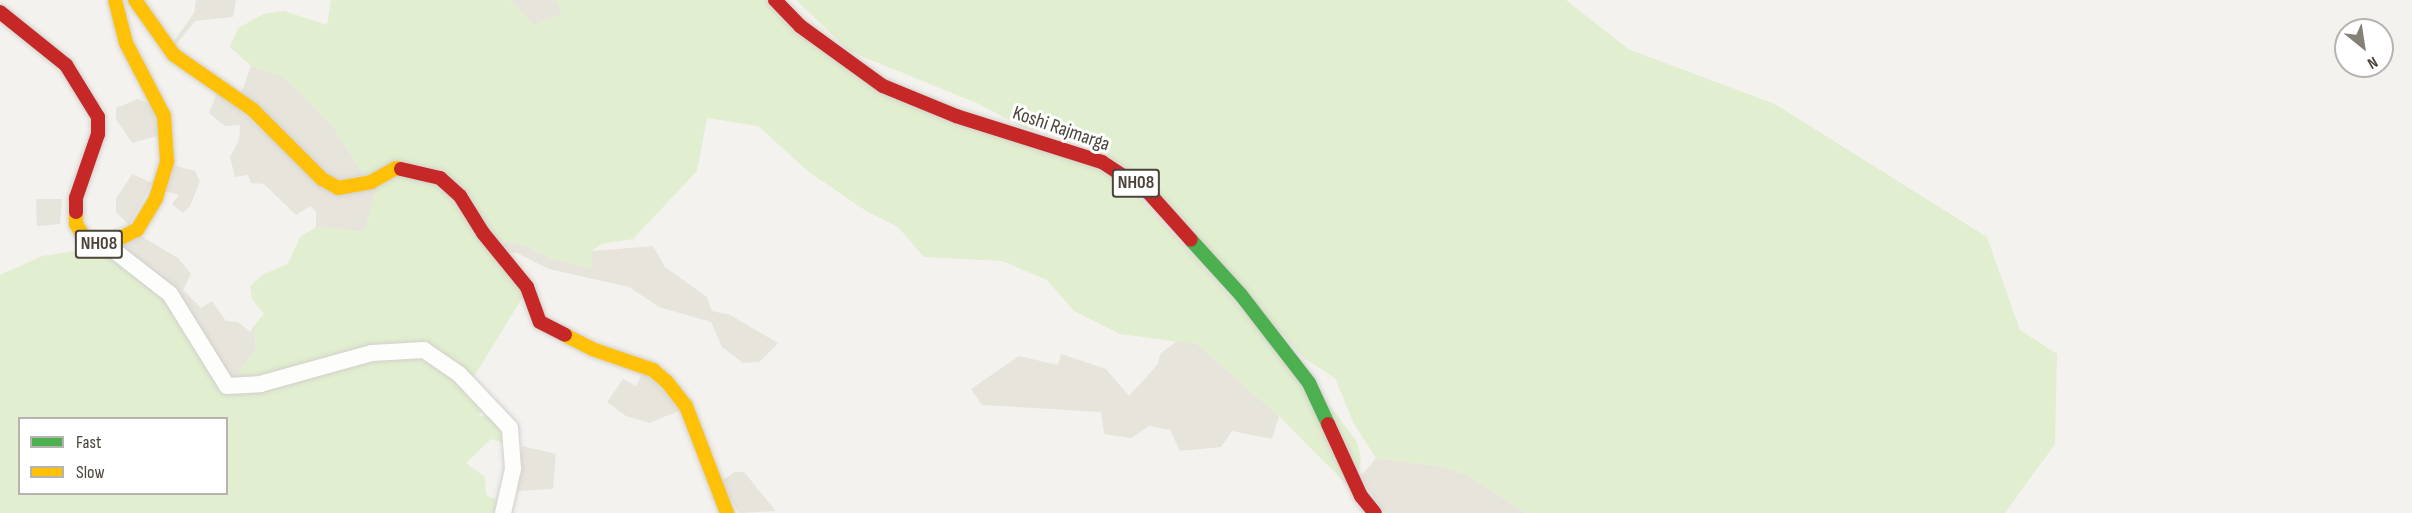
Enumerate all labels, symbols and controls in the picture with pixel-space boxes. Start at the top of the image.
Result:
north arrow [2334,18,2394,78]
text: N [2364,52,2381,73]
street label: Koshi Rajmarga [1009,101,1113,157]
road number: NH08 [1110,168,1162,198]
road number: NH08 [74,229,124,259]
legend [18,417,228,495]
text: Fast [76,432,101,453]
text: Slow [76,462,105,483]

